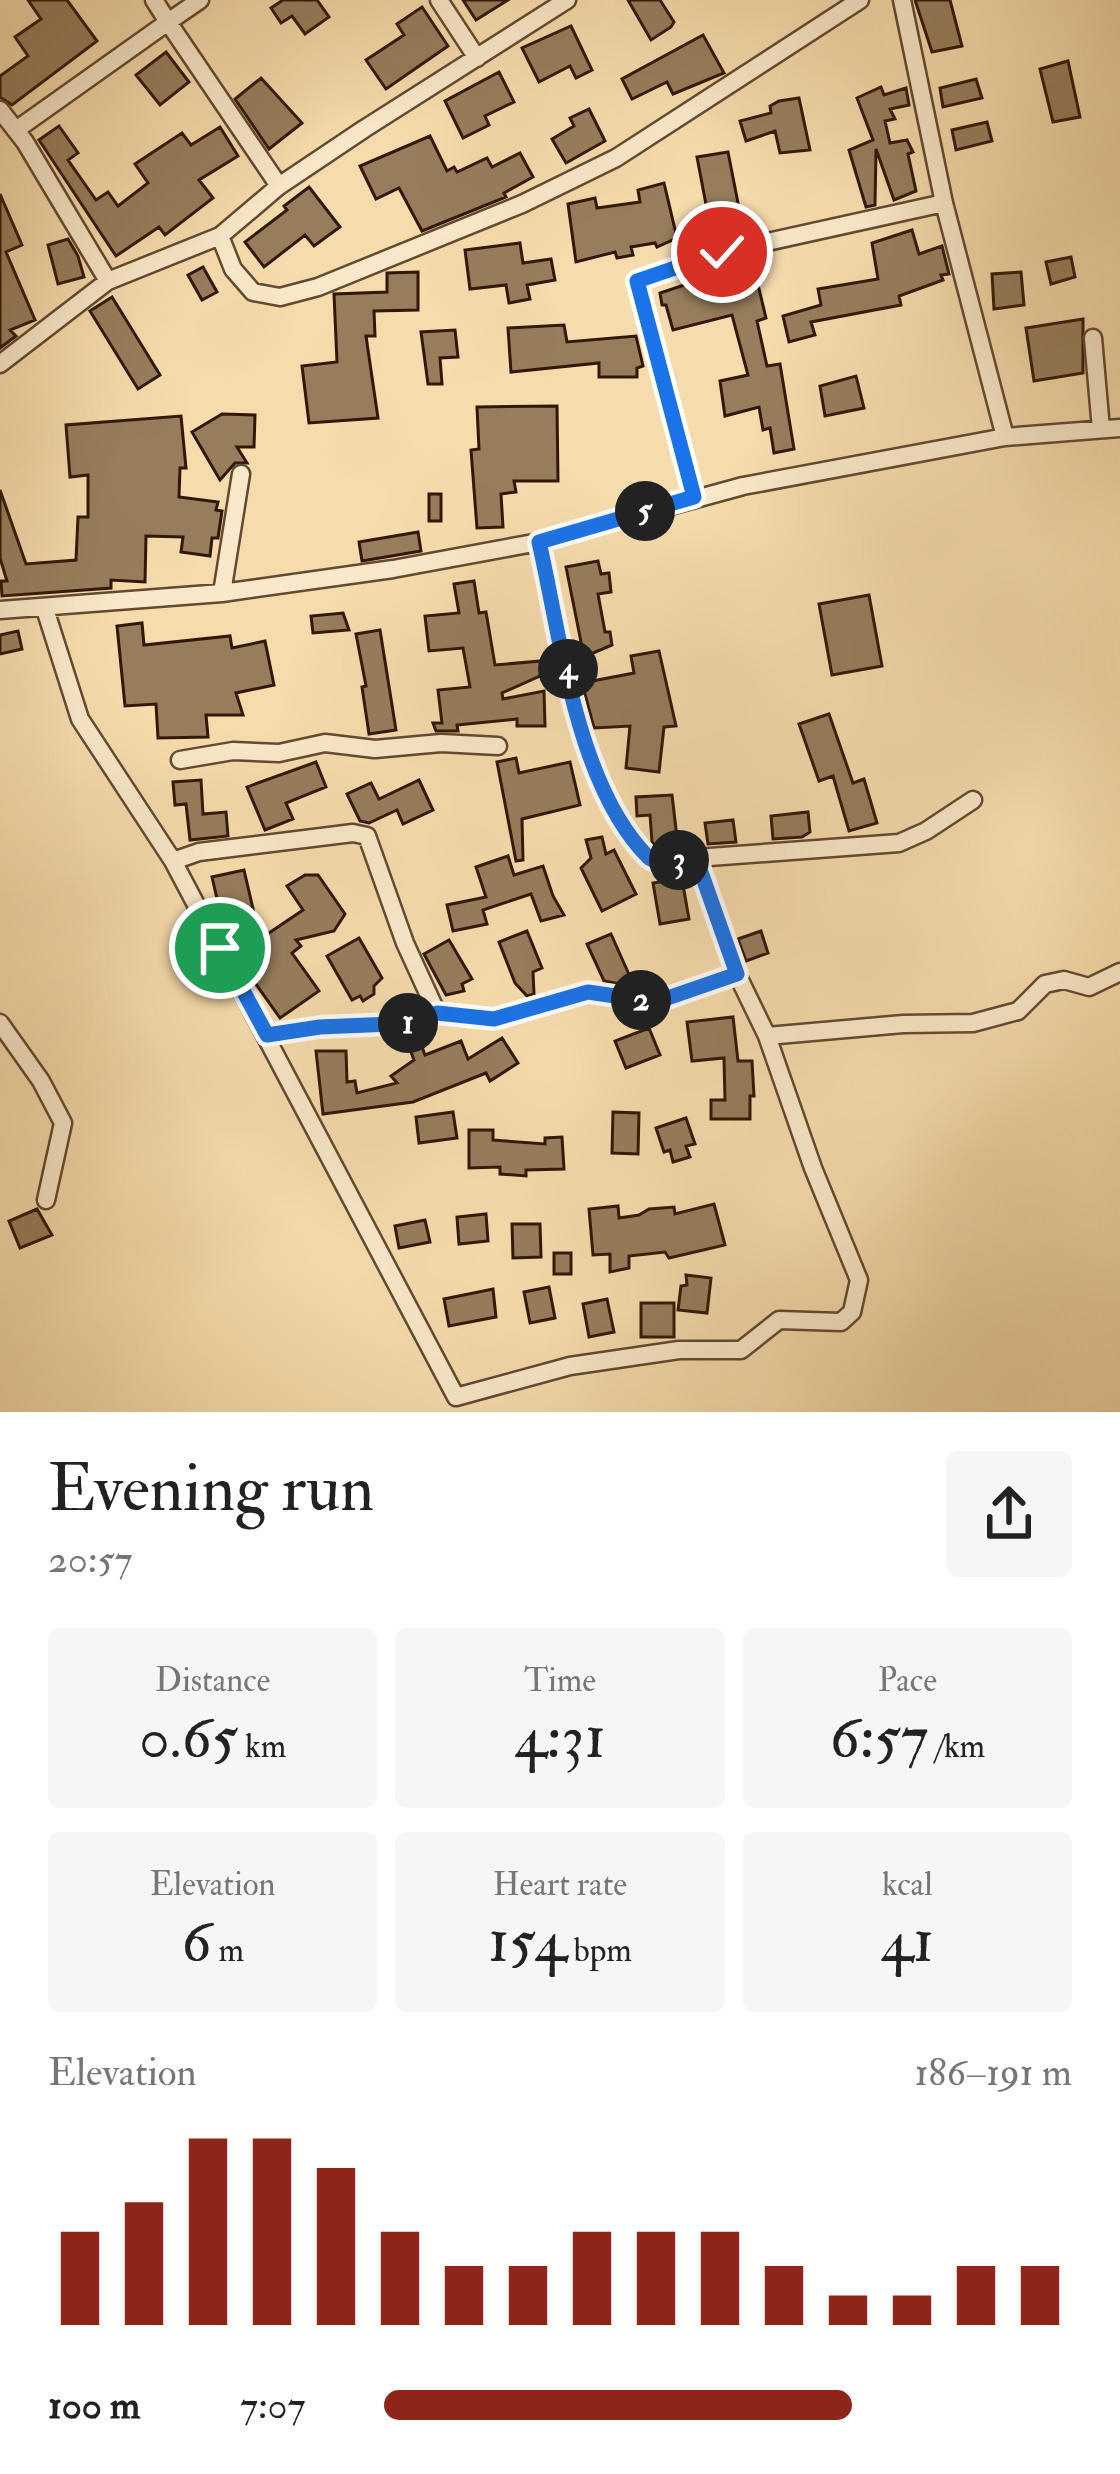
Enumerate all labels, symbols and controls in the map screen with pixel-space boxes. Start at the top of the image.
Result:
pin [671,201,773,303]
icon: check [689,219,755,285]
pin: 5 [615,481,675,541]
text: 5 [638,490,652,531]
pin: 4 [538,639,598,699]
text: 4 [559,648,577,689]
pin: 3 [649,830,709,890]
text: 3 [673,839,685,880]
pin [169,897,271,999]
icon: arrive [187,915,253,981]
pin: 2 [611,970,671,1030]
text: 2 [633,979,649,1020]
pin: 1 [378,993,438,1053]
text: 1 [402,1002,414,1043]
text: Evening run [48,1448,374,1531]
button: share [946,1451,1072,1577]
text: 20:57 [48,1535,132,1584]
text: Distance [155,1660,270,1701]
text: Time [524,1660,596,1701]
text: Pace [878,1660,937,1701]
text: 0.65 [139,1701,238,1776]
text: 4:31 [514,1701,606,1776]
text: 6:57 [829,1701,928,1776]
text: km [238,1726,286,1767]
text: /km [928,1726,985,1767]
text: Elevation [150,1864,276,1905]
text: Heart rate [493,1864,627,1905]
text: kcal [882,1864,933,1905]
text: 6 [181,1905,212,1980]
text: 154 [488,1905,567,1980]
text: 41 [880,1905,934,1980]
text: m [212,1930,244,1971]
text: bpm [567,1930,632,1971]
text: Elevation [48,2048,197,2097]
text: 186–191 m [914,2048,1072,2097]
text: 100 m [48,2381,140,2430]
text: 7:07 [240,2381,305,2430]

